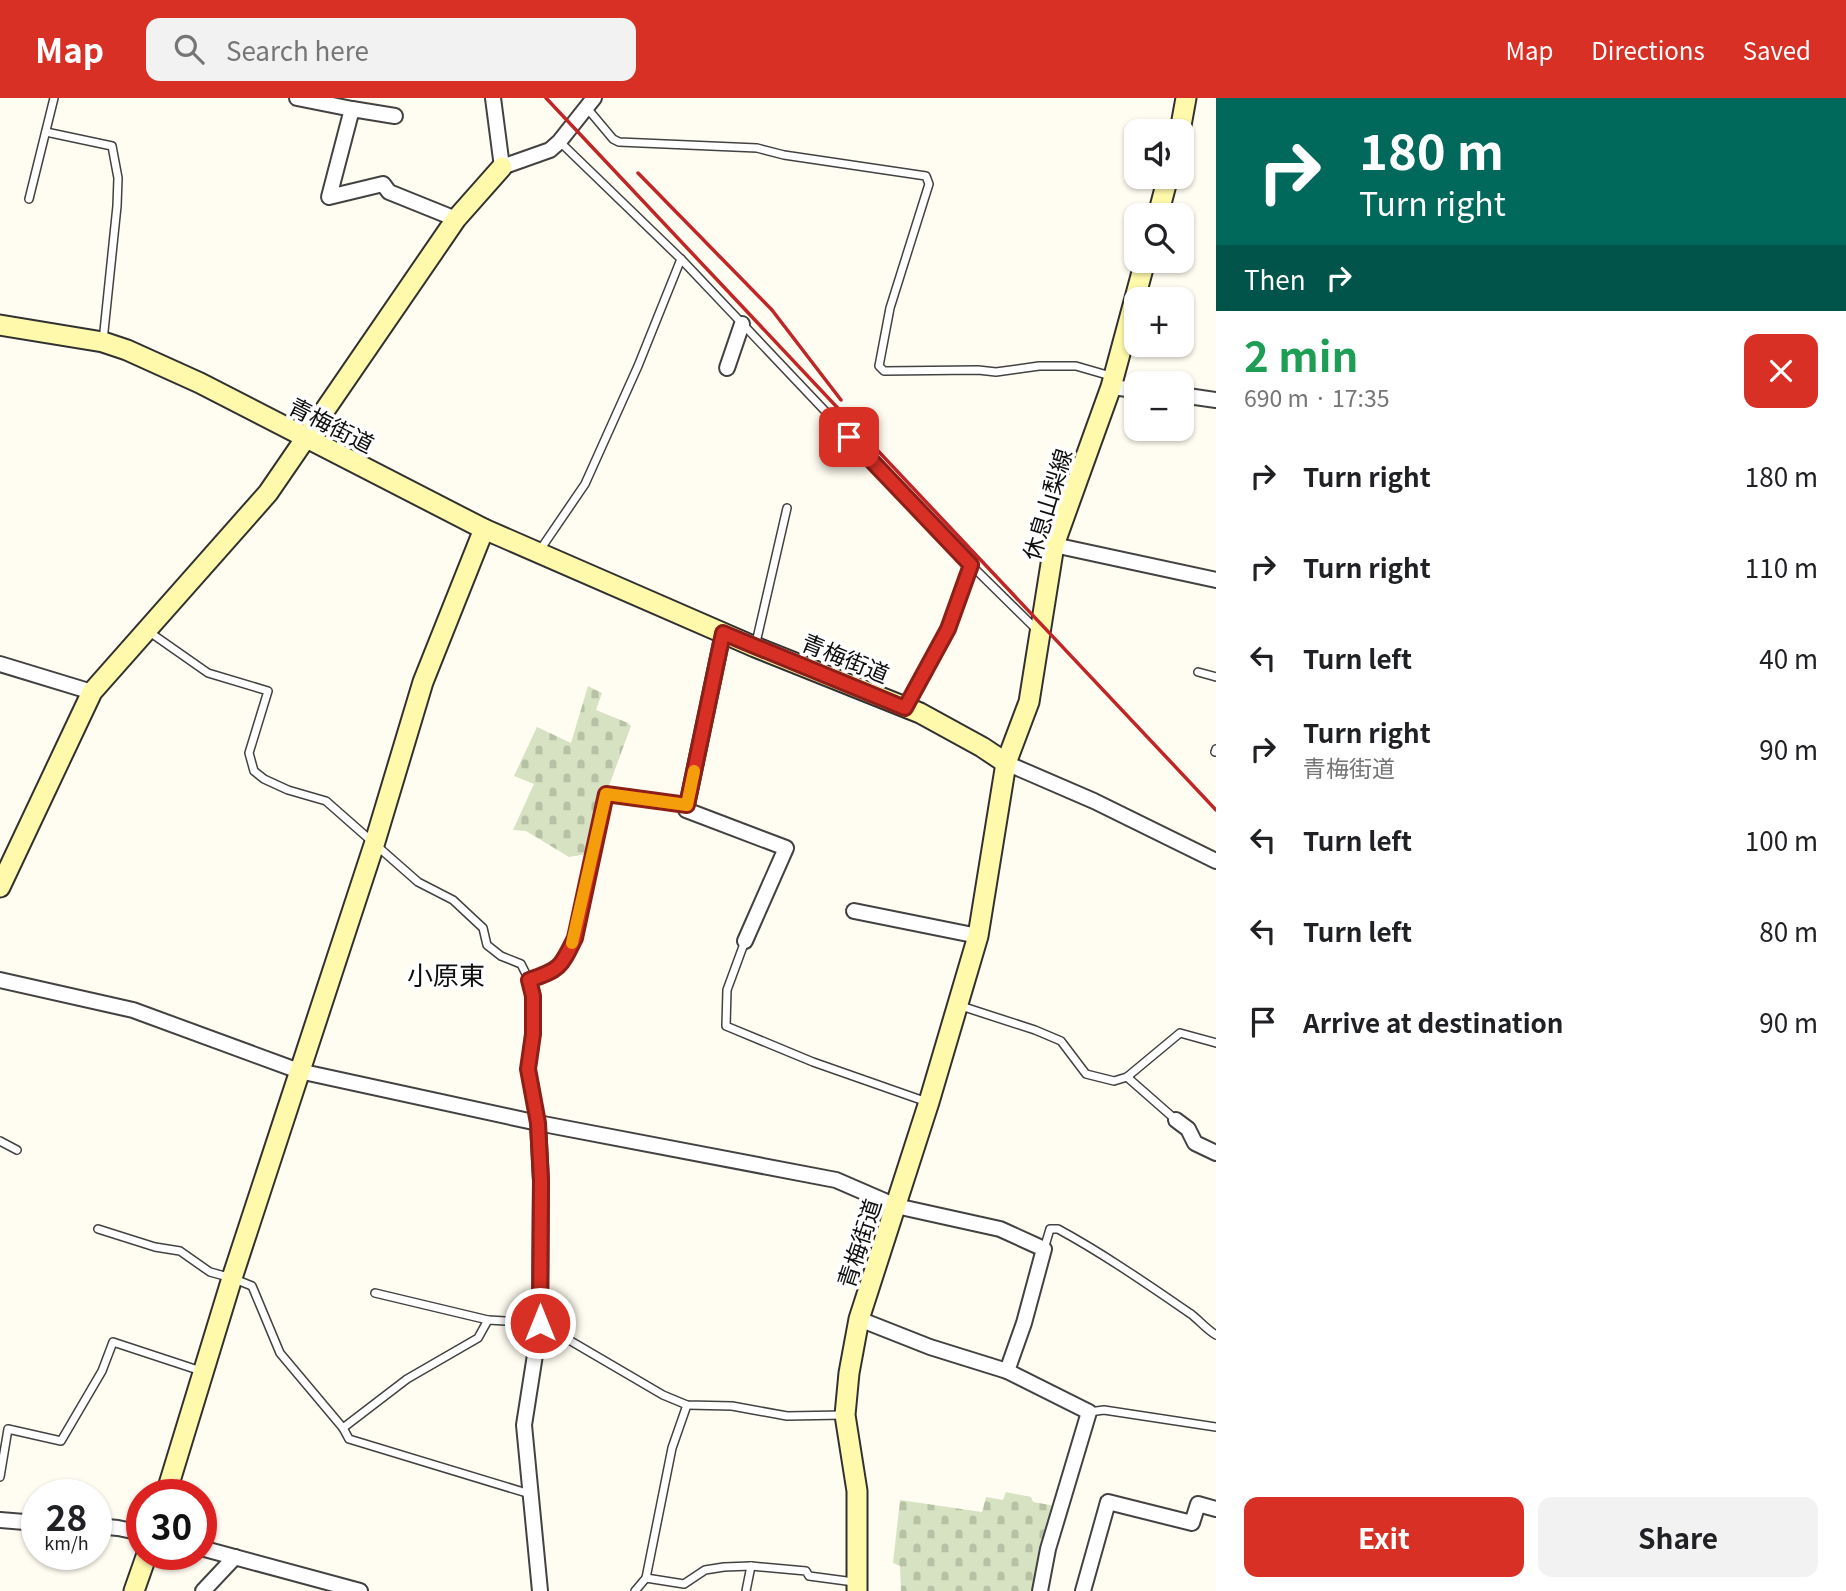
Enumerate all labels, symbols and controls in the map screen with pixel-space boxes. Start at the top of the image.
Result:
search box [146,18,636,81]
text: Map [35,25,104,73]
icon: search [170,30,208,68]
text: Search here [226,31,369,68]
text: Map [1505,32,1553,67]
text: Directions [1591,32,1705,67]
text: Saved [1743,32,1811,67]
text: 180 m [1359,113,1504,184]
map controls [1124,119,1194,441]
button: sound [1124,119,1194,189]
icon: right [1244,126,1335,217]
text: Turn right [1359,179,1506,225]
button: search [1124,203,1194,273]
icon: right [1320,259,1358,297]
text: Then [1244,260,1306,297]
button: + [1124,287,1194,357]
text: 2 min [1244,323,1359,384]
button: close [1744,334,1818,408]
button: − [1124,371,1194,441]
text: 690 m · 17:35 [1244,380,1389,414]
street label: 青梅街道 [283,388,381,460]
pin [819,407,879,467]
icon: arrive [830,418,868,456]
street label: 休息山梨線 [1013,444,1079,564]
icon: right [1244,457,1282,495]
text: Turn right [1303,457,1431,494]
text: 180 m [1745,457,1818,494]
icon: right [1244,548,1282,586]
text: Turn right [1303,548,1431,585]
text: 110 m [1745,548,1818,585]
street label: 青梅街道 [797,624,895,690]
icon: left [1244,639,1282,677]
text: Turn left [1303,639,1412,676]
text: 40 m [1759,639,1818,676]
text: Turn right [1303,713,1431,750]
icon: right [1244,730,1282,768]
text: 90 m [1759,730,1818,767]
text: 青梅街道 [1303,750,1395,784]
icon: left [1244,821,1282,859]
text: Turn left [1303,821,1412,858]
text: 100 m [1745,821,1818,858]
icon: left [1244,912,1282,950]
text: Turn left [1303,912,1412,949]
text: 80 m [1759,912,1818,949]
district label: 小原東 [407,955,485,992]
icon: arrive [1244,1003,1282,1041]
text: Arrive at destination [1303,1003,1564,1040]
text: 90 m [1759,1003,1818,1040]
street label: 青梅街道 [828,1194,888,1292]
position arrow [503,1286,577,1360]
speed limit sign: 30 [126,1479,217,1570]
text: 28 [46,1490,87,1541]
button: Exit [1244,1497,1524,1577]
button: Share [1538,1497,1818,1577]
text: km/h [44,1529,89,1555]

